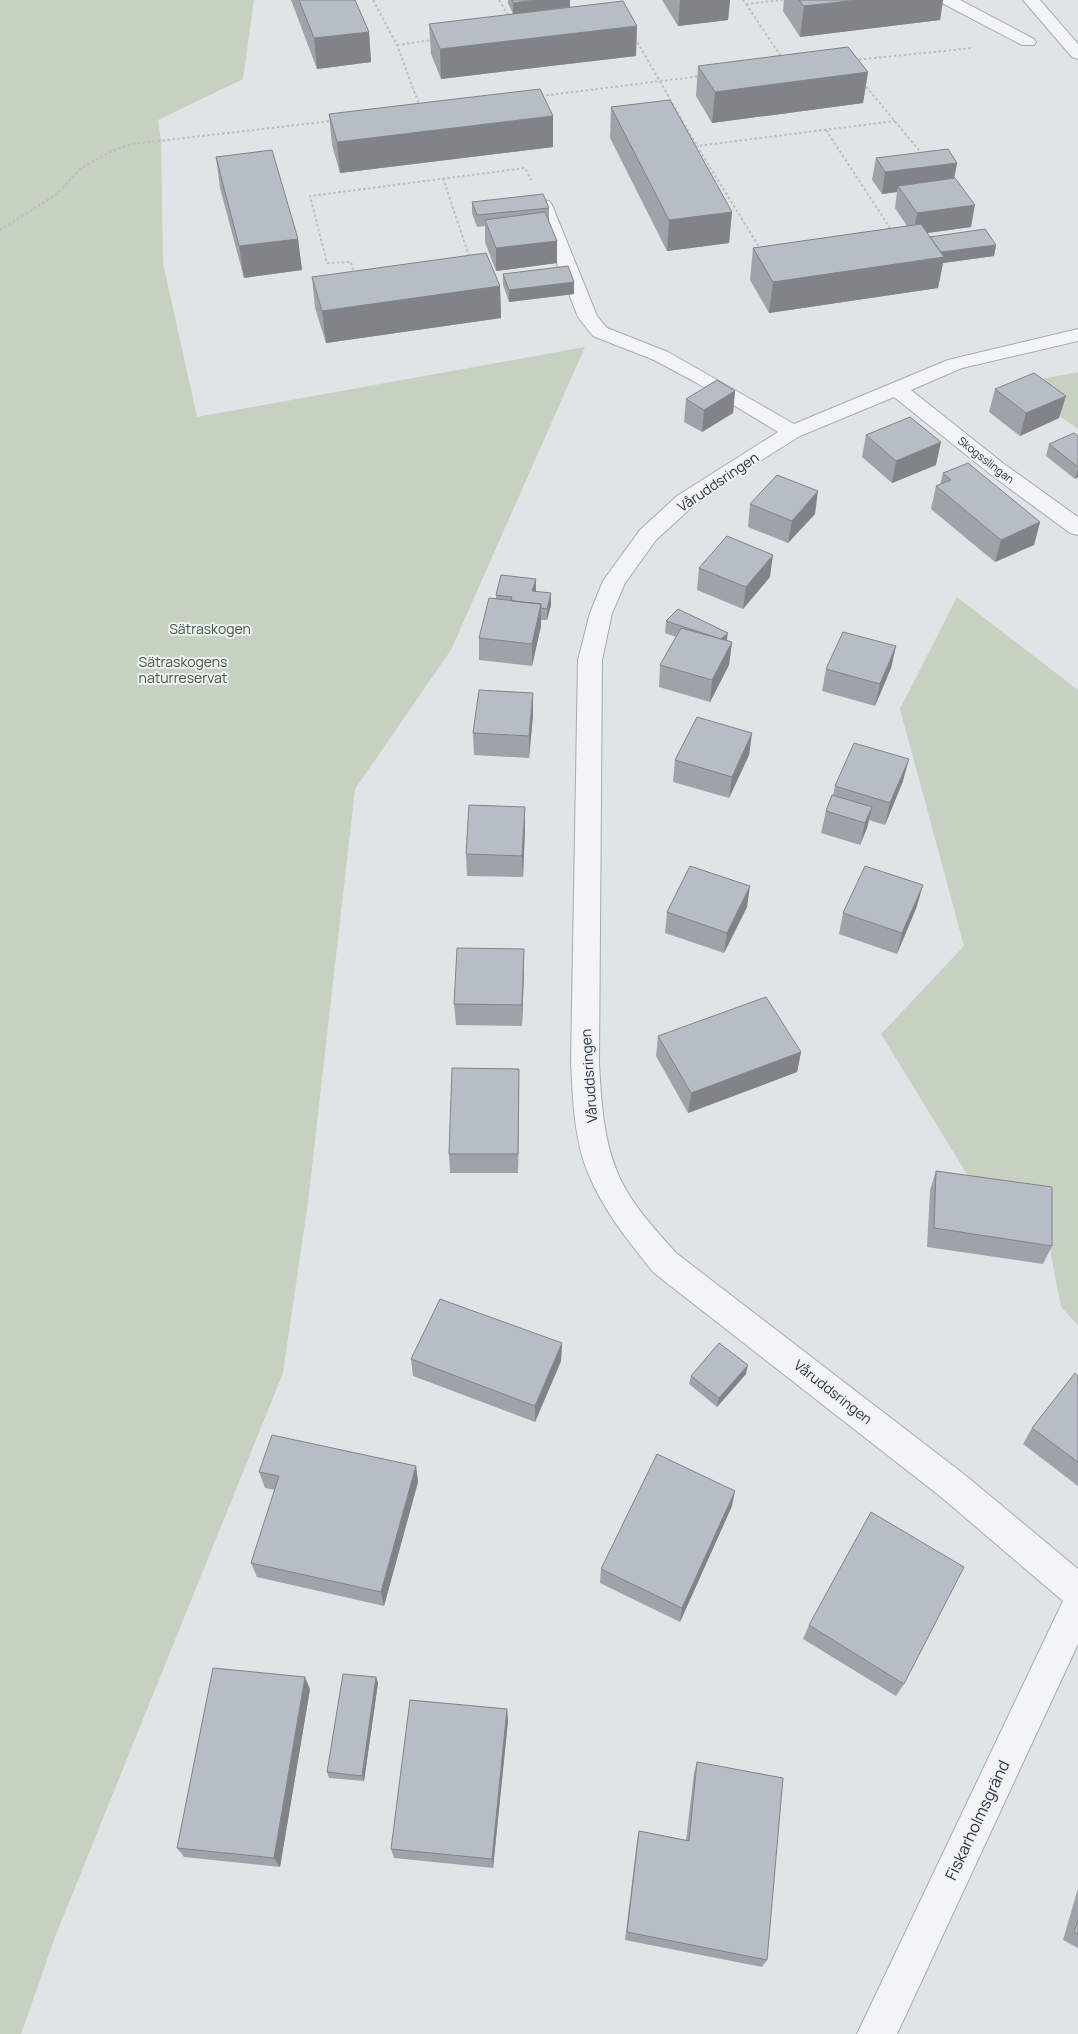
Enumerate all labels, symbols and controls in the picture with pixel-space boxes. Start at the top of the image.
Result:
street label: Skogsslingan [955,433,1018,486]
street label: Våruddsringen [673,447,762,516]
park label: Sätraskogen [169,619,251,638]
park label: Sätraskogens naturreservat [139,652,228,687]
street label: Våruddsringen [576,1028,601,1124]
street label: Våruddsringen [790,1355,876,1428]
street label: Fiskarholmsgränd [940,1756,1014,1884]

